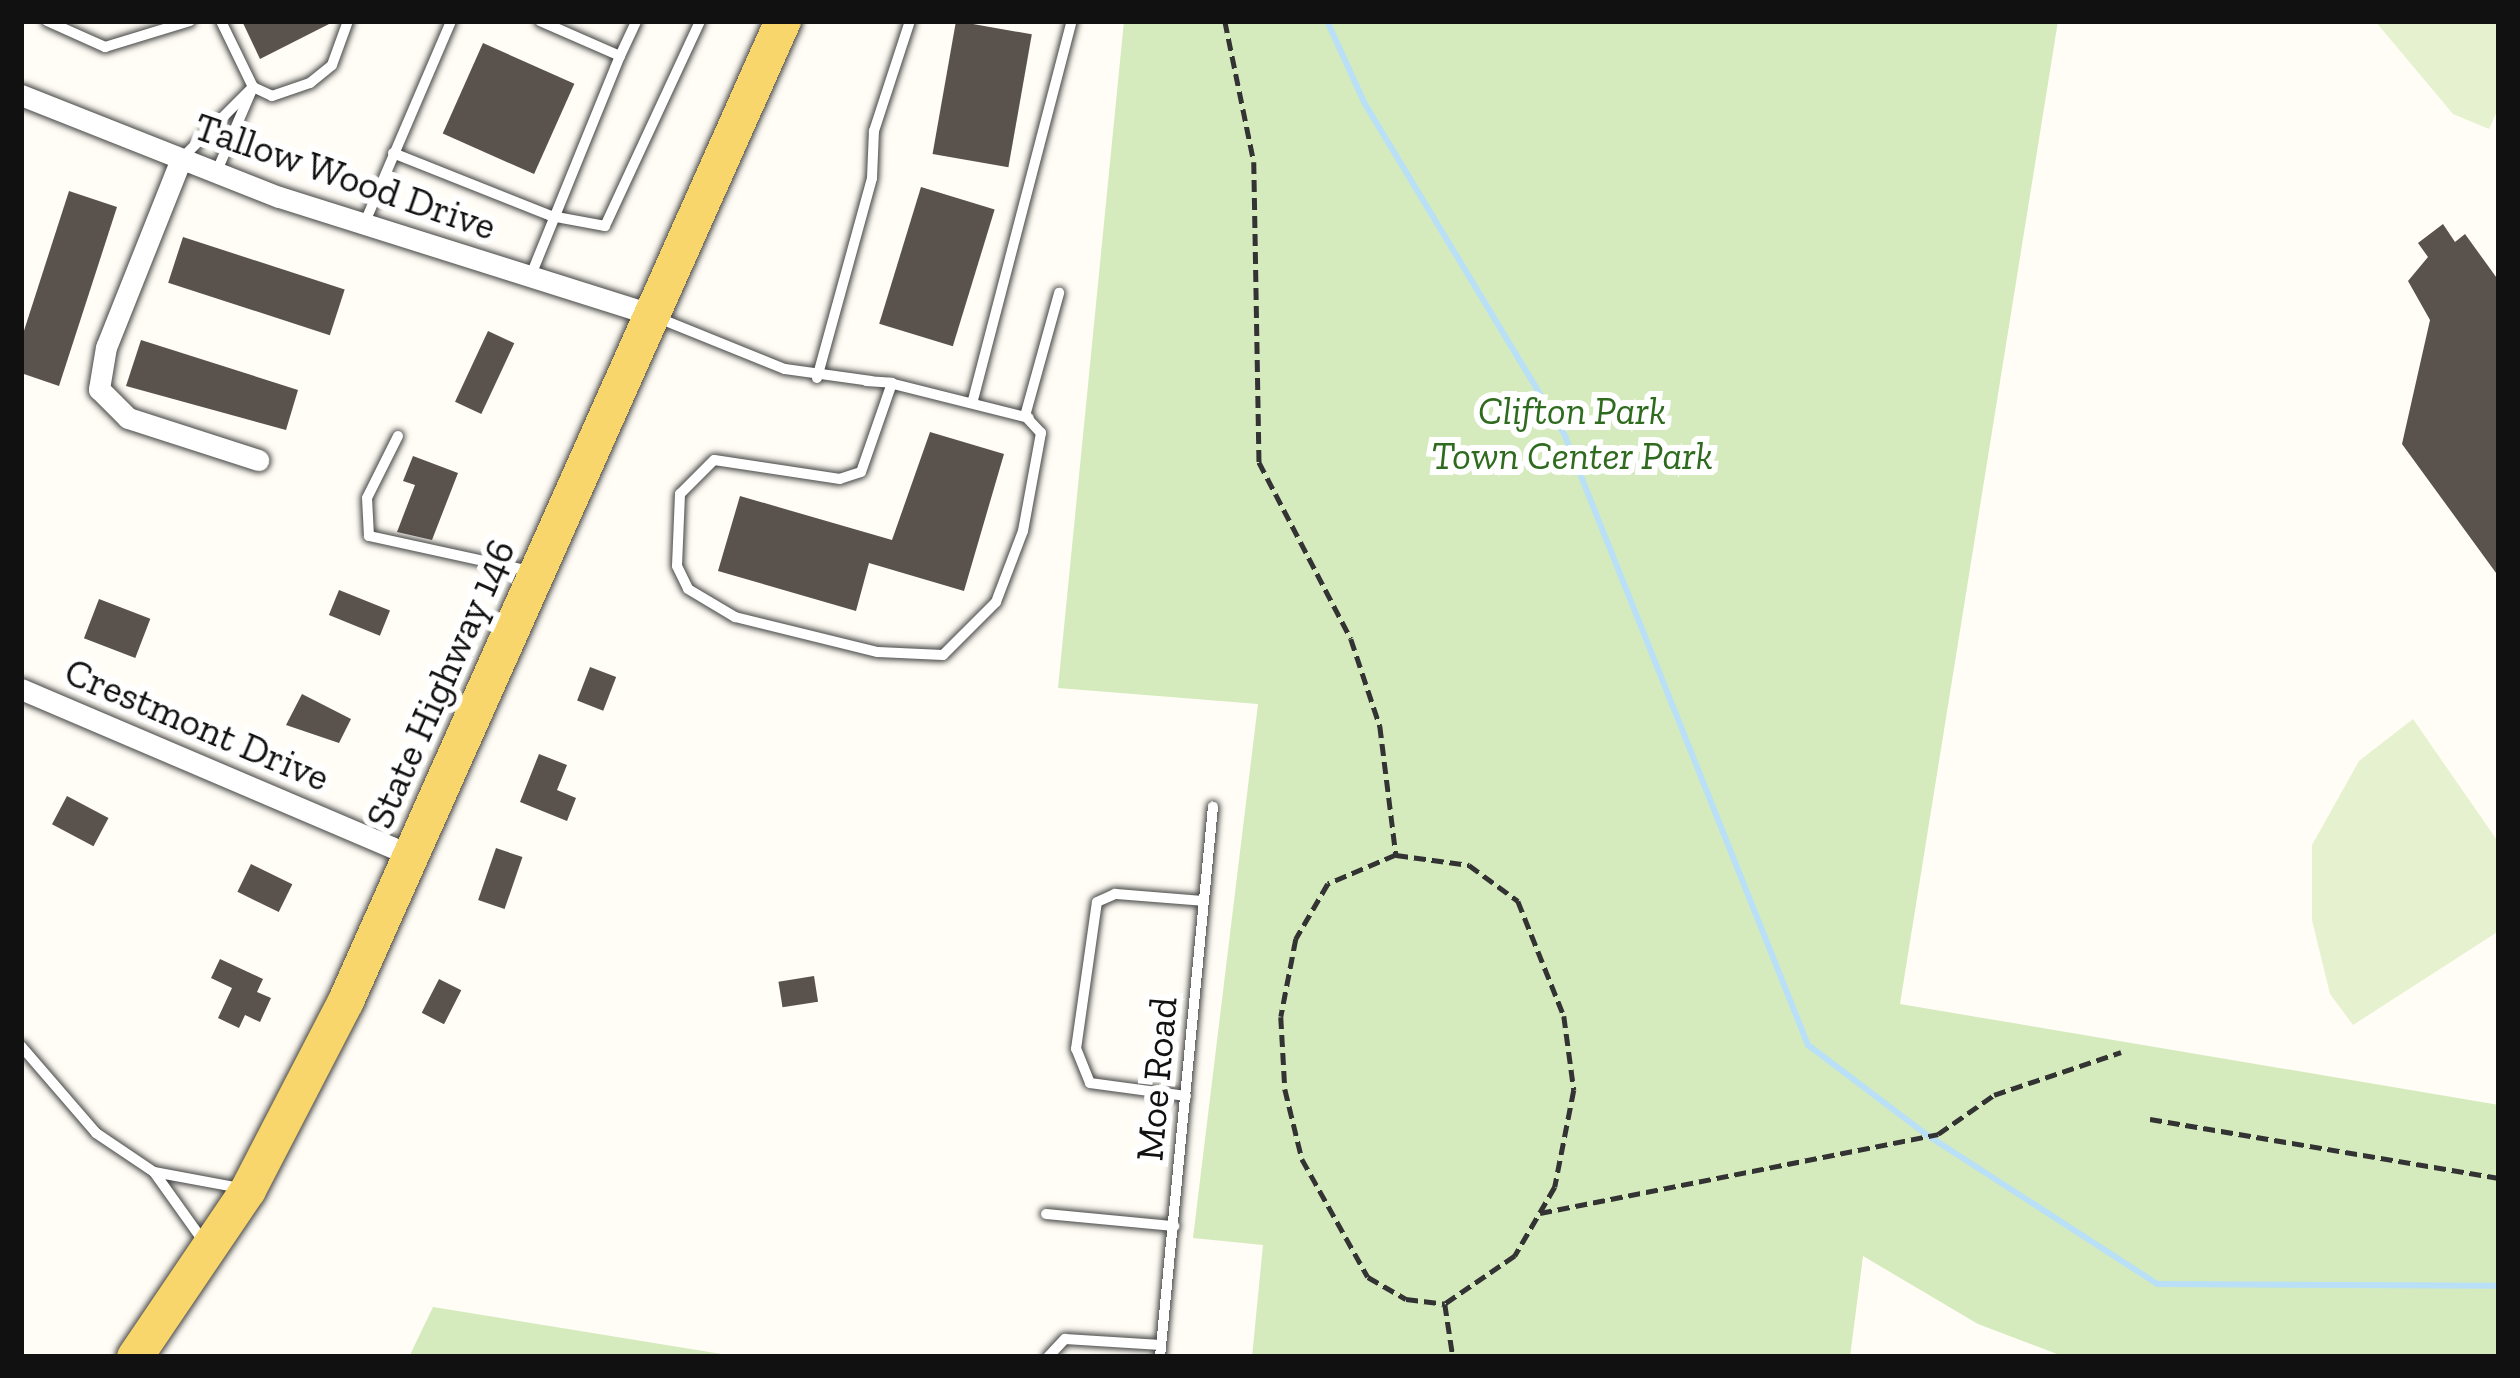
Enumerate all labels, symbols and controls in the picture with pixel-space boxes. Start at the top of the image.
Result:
street label: Tallow Wood Drive [187,103,503,251]
park label: Clifton Park Town Center Park [1431,389,1713,480]
street label: State Highway 146 [356,532,526,836]
street label: Crestmont Drive [58,648,336,802]
street label: Moe Road [1127,995,1187,1163]

